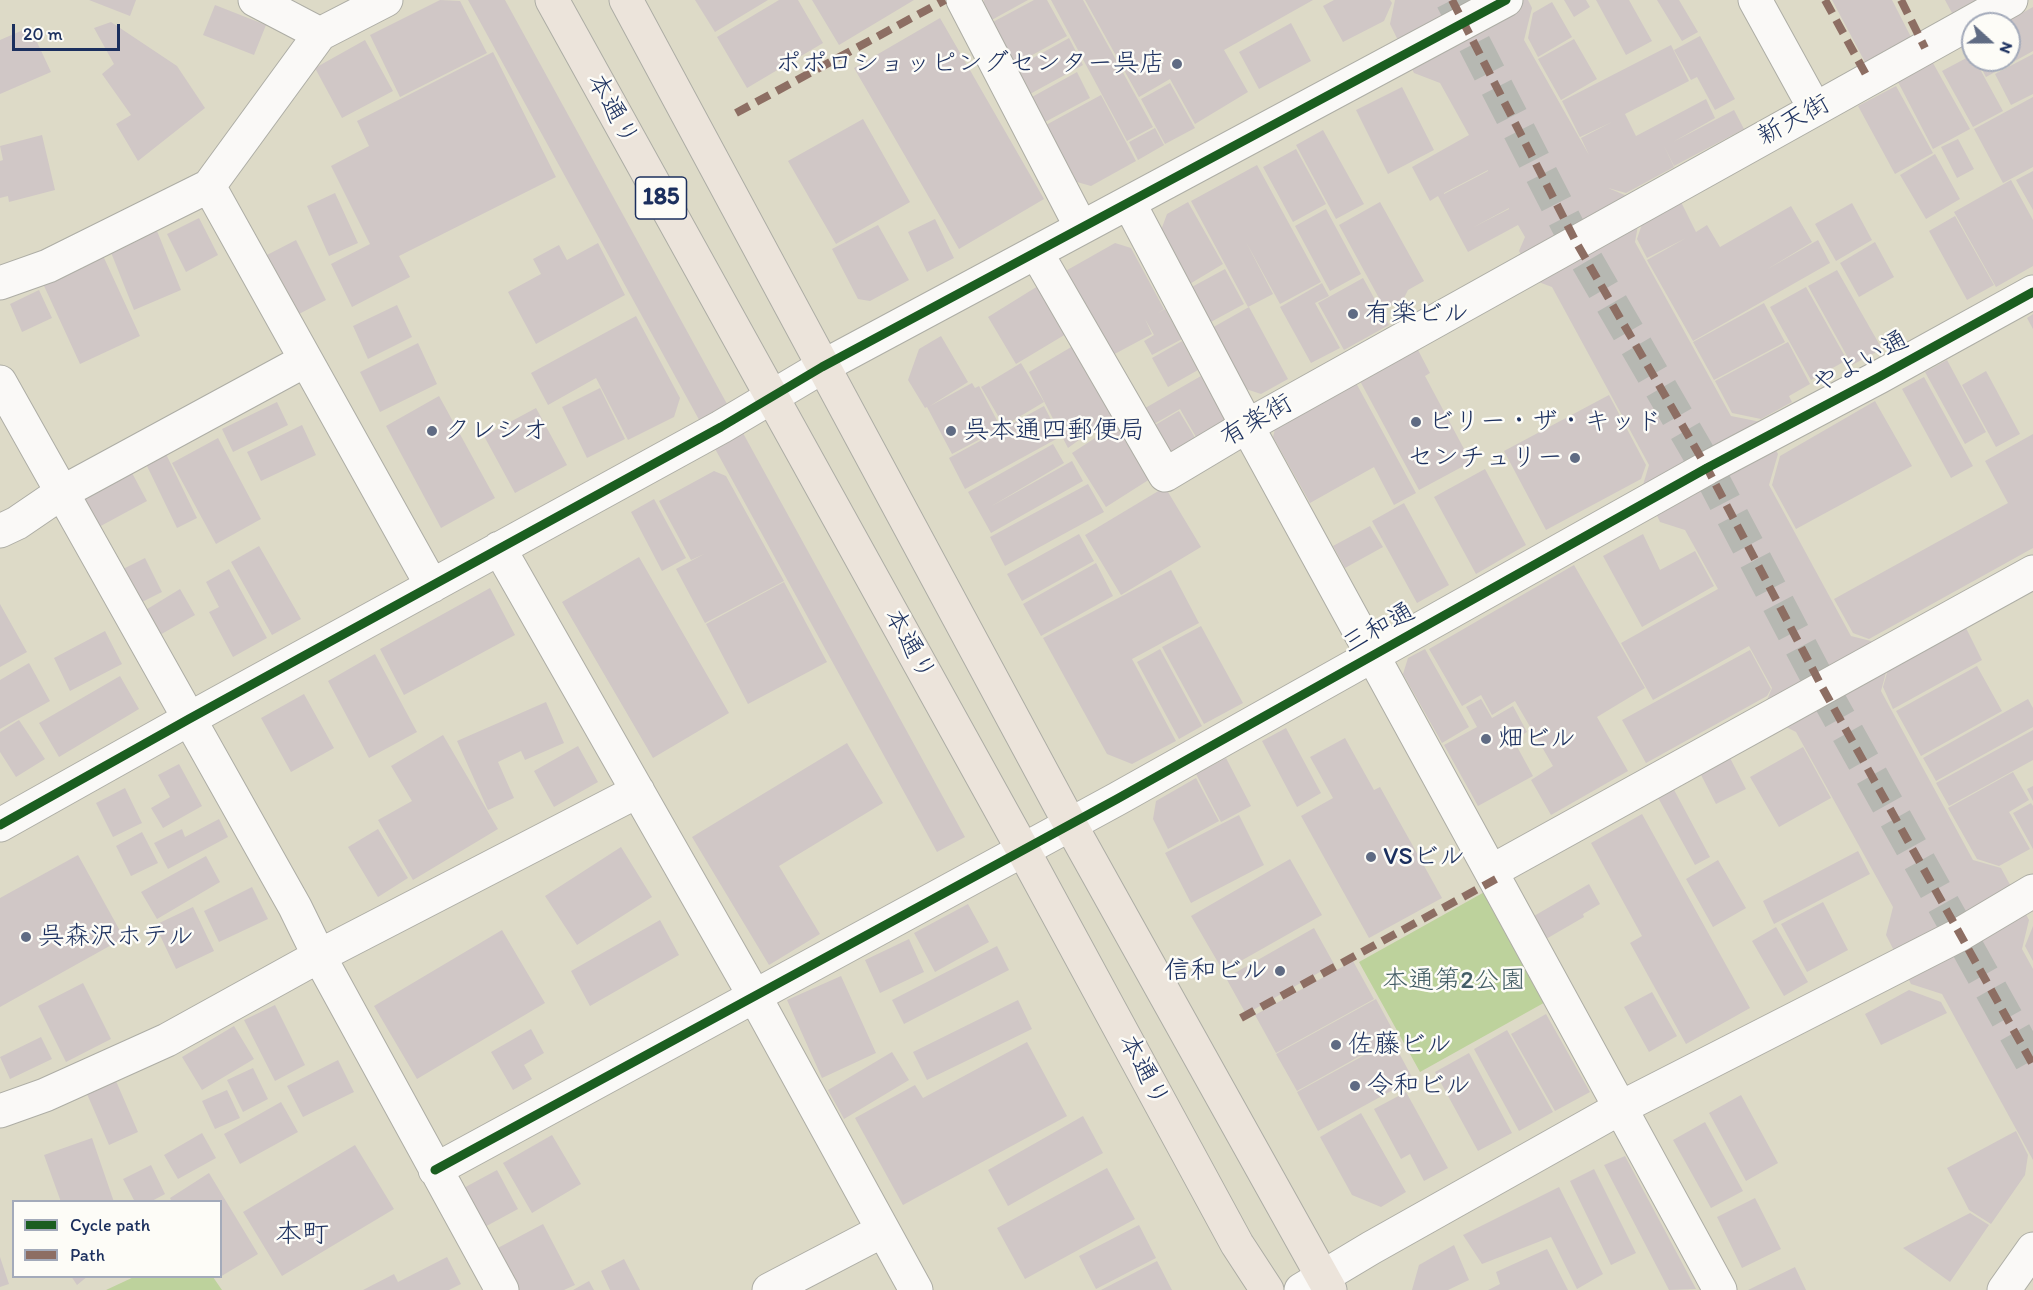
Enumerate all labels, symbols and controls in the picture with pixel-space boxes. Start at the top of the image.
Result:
scale bar [15,12,123,50]
north arrow [1961,12,2021,72]
text: 20 m [23,23,63,45]
text: N [1996,39,2017,56]
place label: ポポロショッピングセンター呉店 [775,48,1165,80]
marker: ポポロショッピングセンター呉店 [1170,57,1184,71]
street label: 本通り [579,68,645,152]
street label: 新天街 [1752,88,1836,154]
road number: 185 [636,177,686,219]
place label: 有楽ビル [1365,298,1469,330]
marker: 有楽ビル [1346,307,1360,321]
street label: やよい通 [1808,325,1914,401]
street label: 有楽街 [1215,388,1299,454]
place label: ビリー・ザ・キッド [1428,406,1662,438]
place label: クレシオ [444,415,548,447]
place label: 呉本通四郵便局 [963,415,1145,447]
marker: ビリー・ザ・キッド [1409,415,1423,429]
marker: クレシオ [425,424,439,438]
marker: 呉本通四郵便局 [944,424,958,438]
place label: センチュリー [1407,442,1563,474]
marker: センチュリー [1568,451,1582,465]
street label: 三和通 [1337,596,1421,662]
street label: 本通り [876,603,942,687]
place label: 畑ビル [1498,723,1576,755]
marker: 畑ビル [1479,732,1493,746]
place label: VSビル [1383,841,1465,873]
marker: VSビル [1364,850,1378,864]
place label: 呉森沢ホテル [38,921,194,953]
marker: 呉森沢ホテル [19,930,33,944]
place label: 信和ビル [1164,955,1268,987]
marker: 信和ビル [1273,964,1287,978]
park label: 本通第2公園 [1382,965,1526,997]
street label: 本通り [1111,1029,1175,1113]
place label: 佐藤ビル [1348,1029,1452,1061]
marker: 佐藤ビル [1329,1038,1343,1052]
place label: 令和ビル [1367,1070,1471,1102]
marker: 令和ビル [1348,1079,1362,1093]
legend [12,1200,222,1278]
text: Cycle path [70,1214,150,1236]
district label: 本町 [275,1219,329,1251]
text: Path [70,1244,105,1266]

